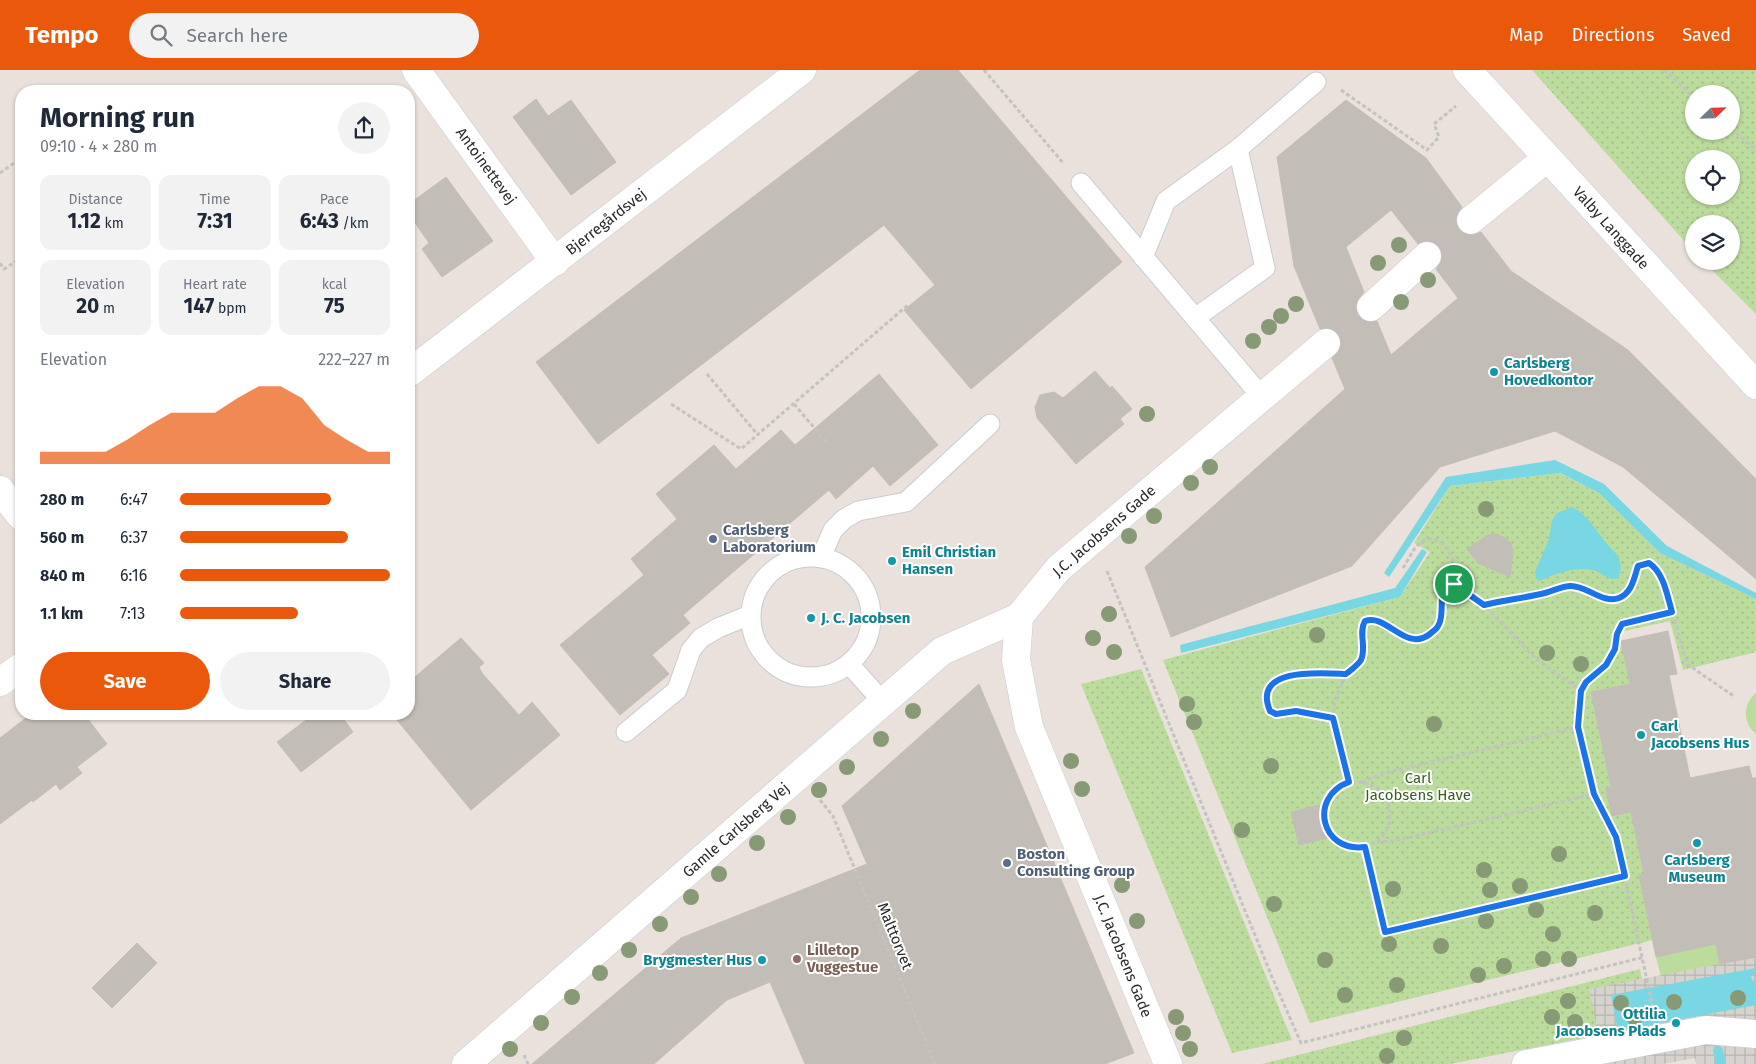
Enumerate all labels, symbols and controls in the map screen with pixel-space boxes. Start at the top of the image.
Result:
search box [129,13,479,58]
text: Tempo [25,21,99,49]
icon: search [147,21,175,49]
text: Search here [187,24,288,47]
text: Map [1509,24,1544,46]
text: Directions [1572,24,1654,46]
text: Saved [1682,24,1731,46]
north arrow [1685,85,1740,140]
map controls [1685,85,1740,270]
text: Morning run [40,101,195,134]
button: share [338,102,390,154]
street label: Antoinettevej [452,124,520,208]
text: 09:10 · 4 × 280 m [40,137,157,156]
button: locate [1685,150,1740,205]
street label: Valby Langgade [1569,183,1653,273]
street label: Bjerregårdsvej [562,185,650,259]
text: Distance [69,191,123,208]
text: Time [200,191,230,208]
text: Pace [320,191,349,208]
text: 1.12 [68,208,101,234]
text: 7:31 [197,208,233,234]
text: 6:43 [300,208,339,234]
text: km [101,215,124,232]
text: /km [339,215,369,232]
button: layers [1685,215,1740,270]
text: Elevation [66,276,125,293]
text: Heart rate [183,276,247,293]
text: kcal [322,276,347,293]
text: 20 [76,293,99,319]
text: 147 [183,293,214,319]
text: 75 [324,293,345,319]
text: m [99,300,115,317]
text: bpm [214,300,247,317]
text: Elevation [40,350,107,369]
text: 222–227 m [318,350,390,369]
place label: Carlsberg Hovedkontor [1504,354,1594,389]
marker: Carlsberg Hovedkontor [1488,366,1500,378]
street label: J.C. Jacobsens Gade [1049,481,1159,581]
text: 280 m [40,490,84,509]
text: 6:47 [120,490,148,509]
place label: Carlsberg Laboratorium [723,521,816,556]
text: 560 m [40,528,84,547]
text: 6:37 [120,528,148,547]
marker: Carlsberg Laboratorium [707,533,719,545]
place label: Emil Christian Hansen [902,543,996,578]
marker: Emil Christian Hansen [886,555,898,567]
pin [1433,563,1475,605]
text: 840 m [40,566,85,585]
text: 6:16 [120,566,147,585]
icon: arrive [1440,570,1468,598]
text: 1.1 km [40,604,83,623]
text: 7:13 [120,604,145,623]
place label: J. C. Jacobsen [820,609,910,627]
marker: J. C. Jacobsen [805,612,817,624]
button: Save [40,652,210,710]
button: Share [220,652,390,710]
place label: Carl Jacobsens Hus [1650,717,1749,752]
marker: Carl Jacobsens Hus [1635,729,1647,741]
park label: Carl Jacobsens Have [1365,769,1471,804]
street label: Gamle Carlsberg Vej [679,779,793,881]
marker: Carlsberg Museum [1691,837,1703,849]
place label: Boston Consulting Group [1017,845,1135,880]
place label: Carlsberg Museum [1664,851,1731,886]
marker: Boston Consulting Group [1001,857,1013,869]
street label: J.C. Jacobsens Gade [1090,892,1156,1020]
street label: Malttorvet [874,900,917,972]
place label: Lilletop Vuggestue [806,941,878,976]
place label: Brygmester Hus [643,951,752,969]
marker: Lilletop Vuggestue [791,953,803,965]
marker: Brygmester Hus [756,954,768,966]
place label: Ottilia Jacobsens Plads [1555,1005,1666,1040]
marker: Ottilia Jacobsens Plads [1670,1017,1682,1029]

